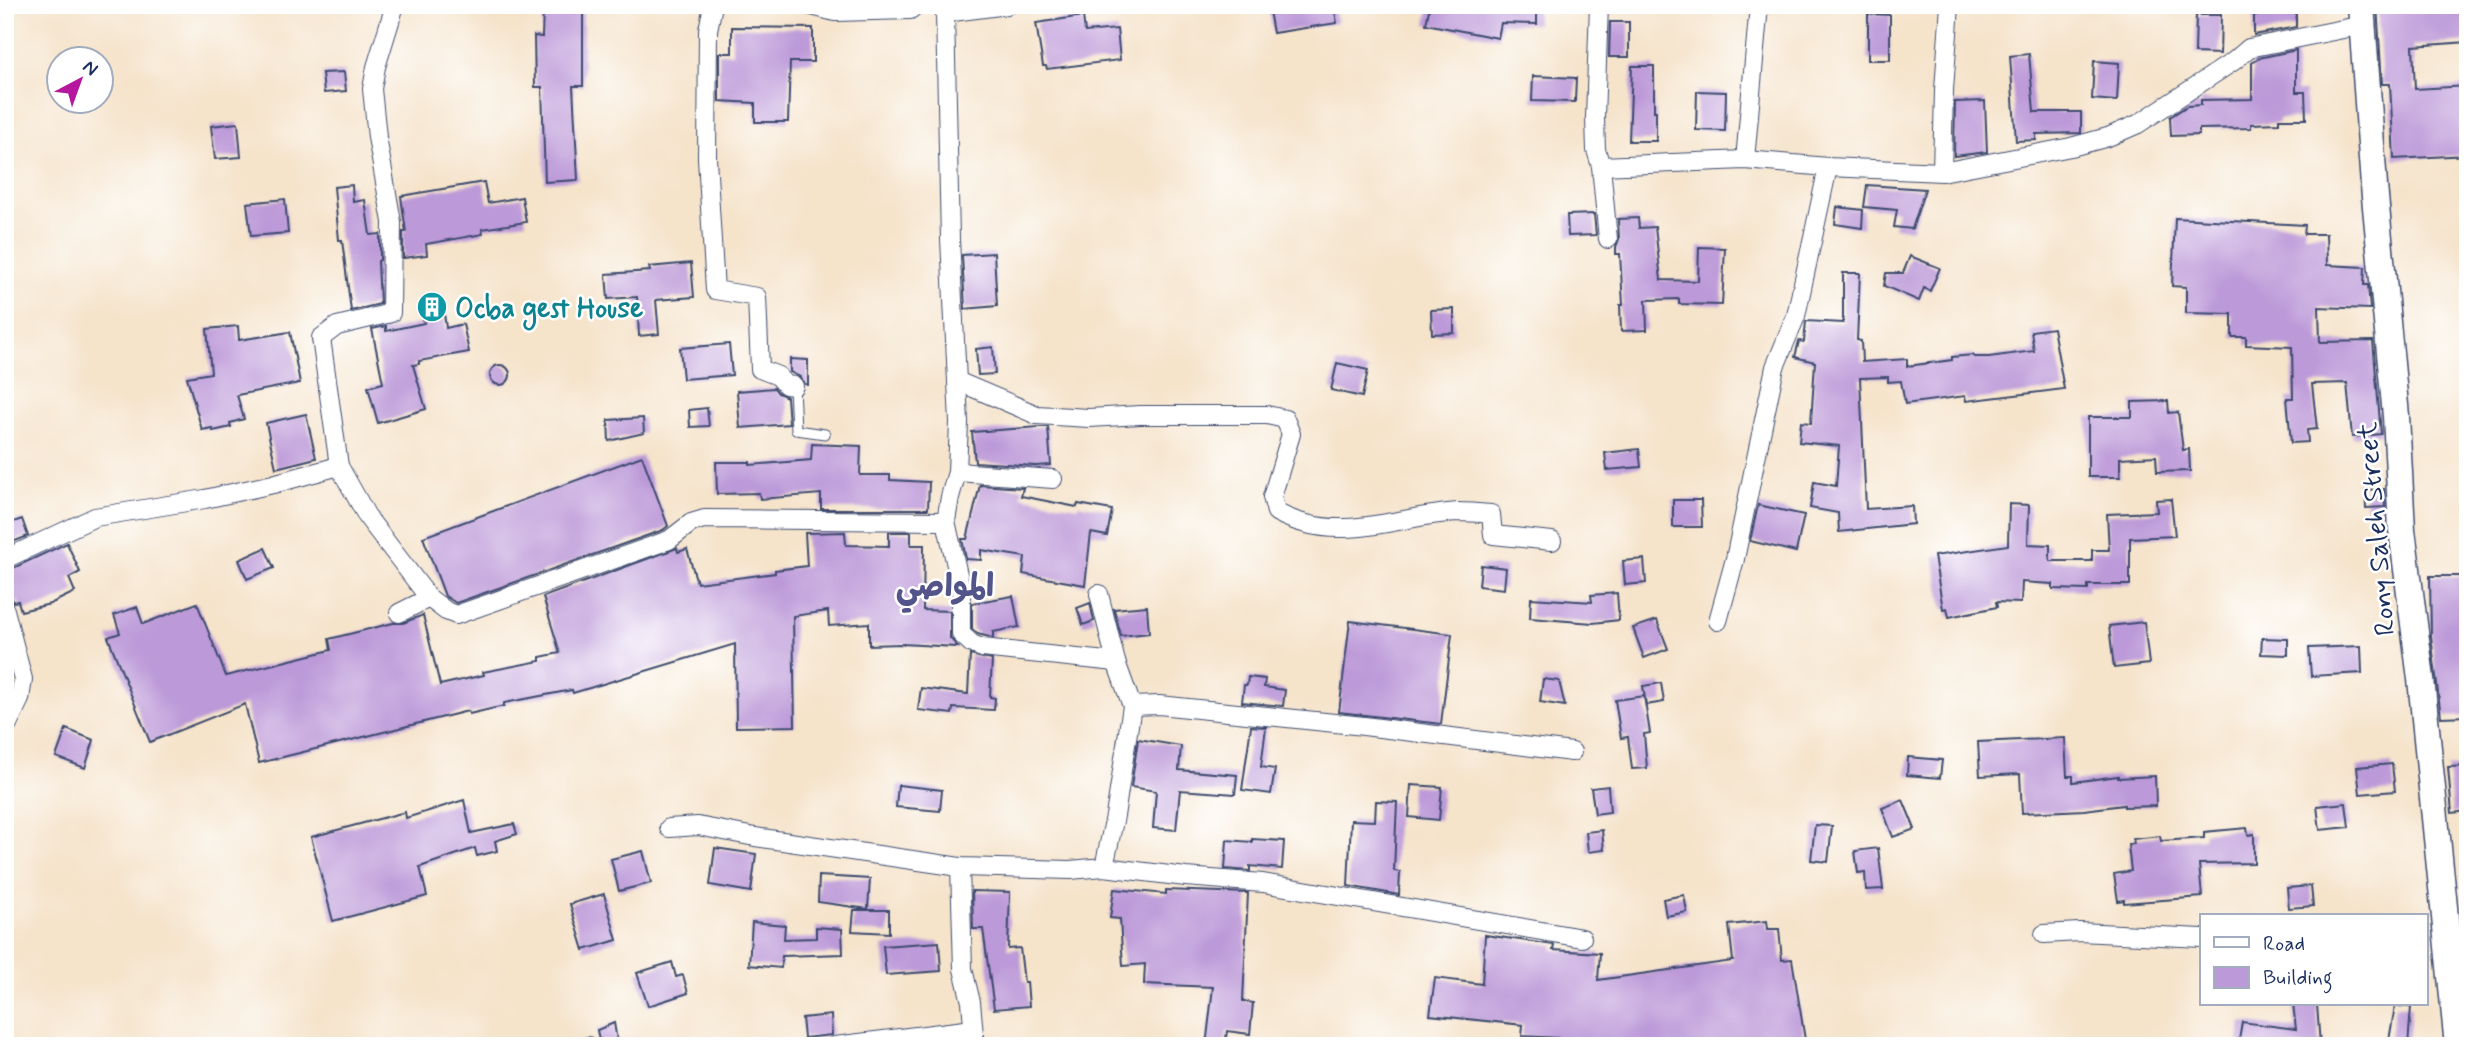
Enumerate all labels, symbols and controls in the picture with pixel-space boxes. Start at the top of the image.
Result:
north arrow [46,46,116,116]
text: N [77,55,103,82]
building icon: Ocba gest House [415,290,449,324]
place label: Ocba gest House [455,291,643,331]
street label: Rony Saleh Street [2350,420,2405,637]
district label: المواصي [896,566,994,614]
legend [2200,914,2428,1006]
text: Road [2263,930,2305,958]
text: Building [2263,964,2333,994]

